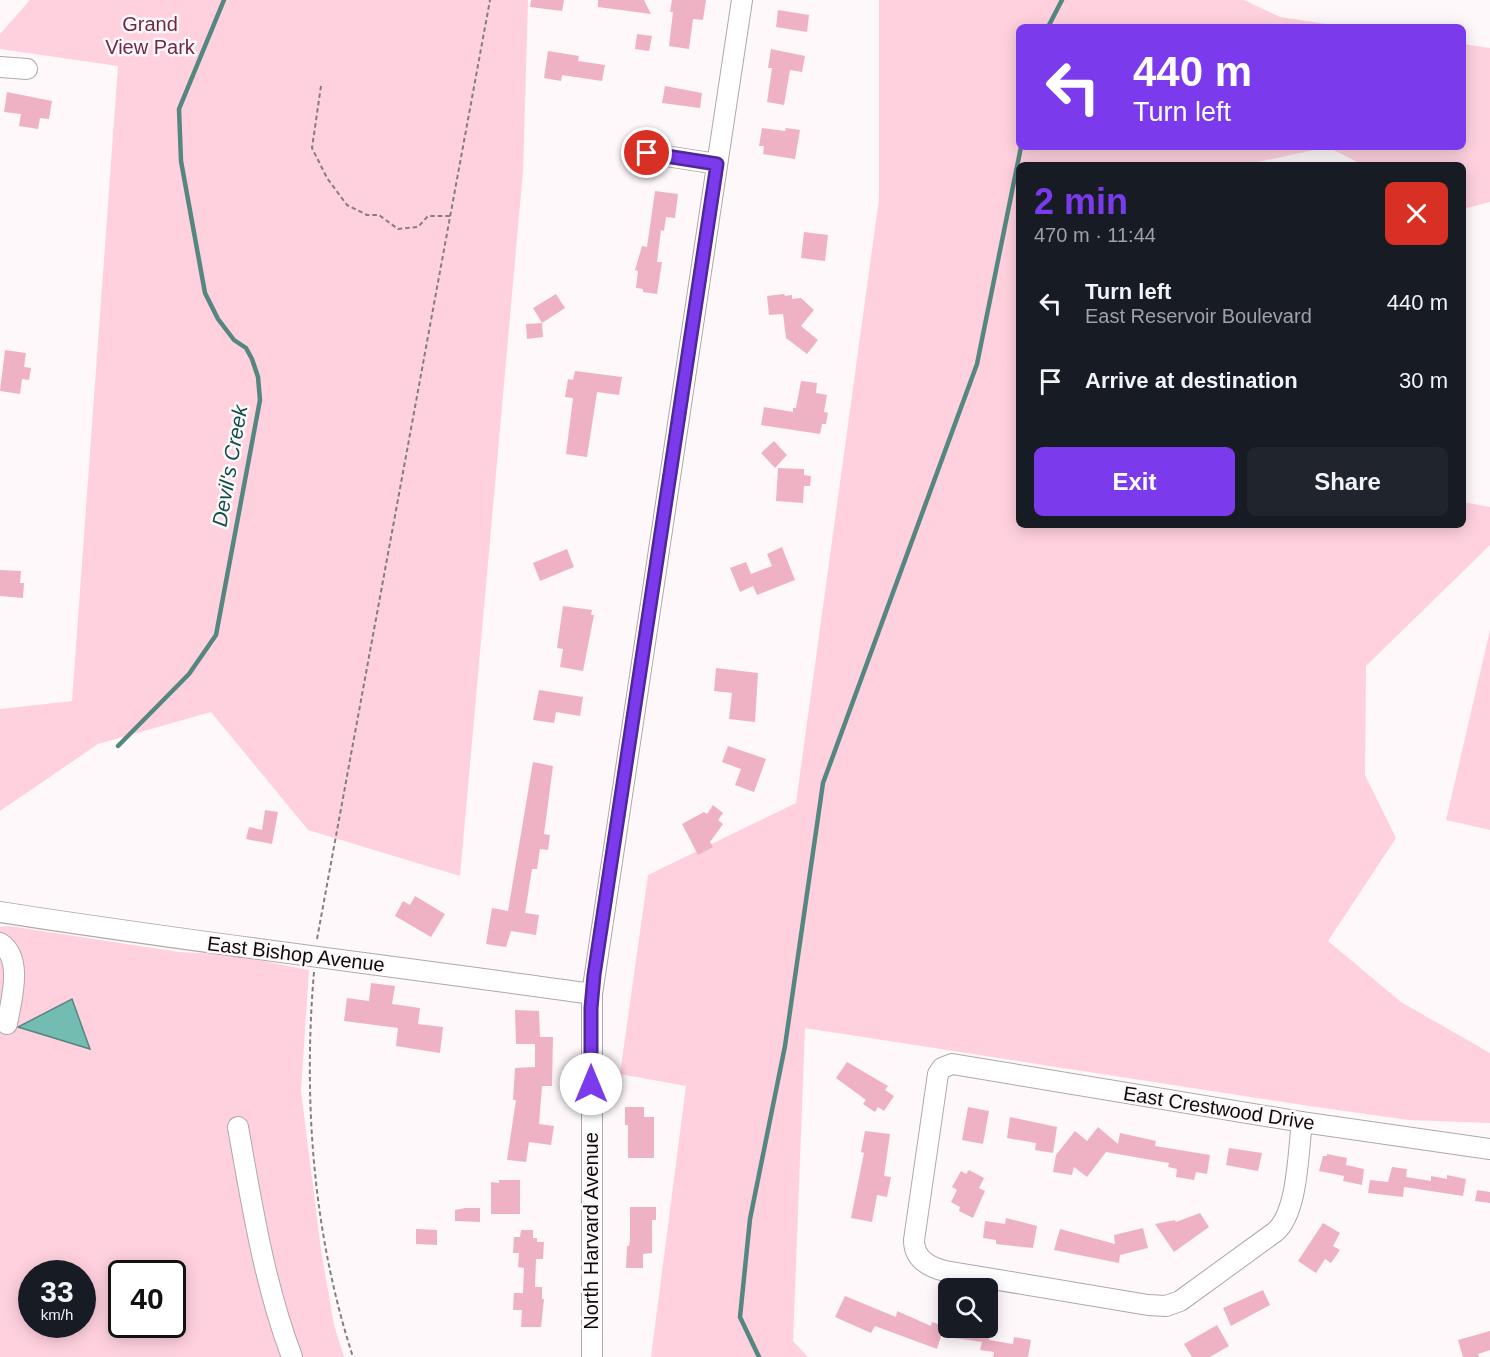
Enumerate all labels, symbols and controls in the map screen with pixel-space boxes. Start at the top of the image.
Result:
park label: Grand View Park [105,13,196,58]
icon: left [1034,48,1112,126]
text: 440 m [1133,48,1252,95]
text: Turn left [1133,97,1231,127]
pin [621,127,672,178]
icon: arrive [630,136,663,169]
text: 2 min [1034,181,1128,222]
button: close [1385,182,1448,245]
text: 470 m · 11:44 [1034,224,1156,246]
text: Turn left [1085,279,1171,304]
icon: left [1034,287,1067,320]
text: 440 m [1387,290,1448,315]
text: East Reservoir Boulevard [1085,305,1312,327]
icon: arrive [1034,365,1067,398]
text: Arrive at destination [1085,368,1298,393]
text: 30 m [1399,368,1448,393]
water label: Devil's Creek [207,402,252,528]
button: Exit [1034,447,1235,516]
button: Share [1247,447,1448,516]
street label: East Bishop Avenue [206,932,386,976]
position arrow [559,1052,623,1116]
street label: East Crestwood Drive [1122,1082,1316,1134]
street label: North Harvard Avenue [580,1132,602,1330]
speed limit sign: 40 [108,1260,186,1338]
text: 33 [40,1275,74,1308]
map controls [938,1278,998,1338]
button: search [938,1278,998,1338]
text: km/h [41,1306,73,1323]

